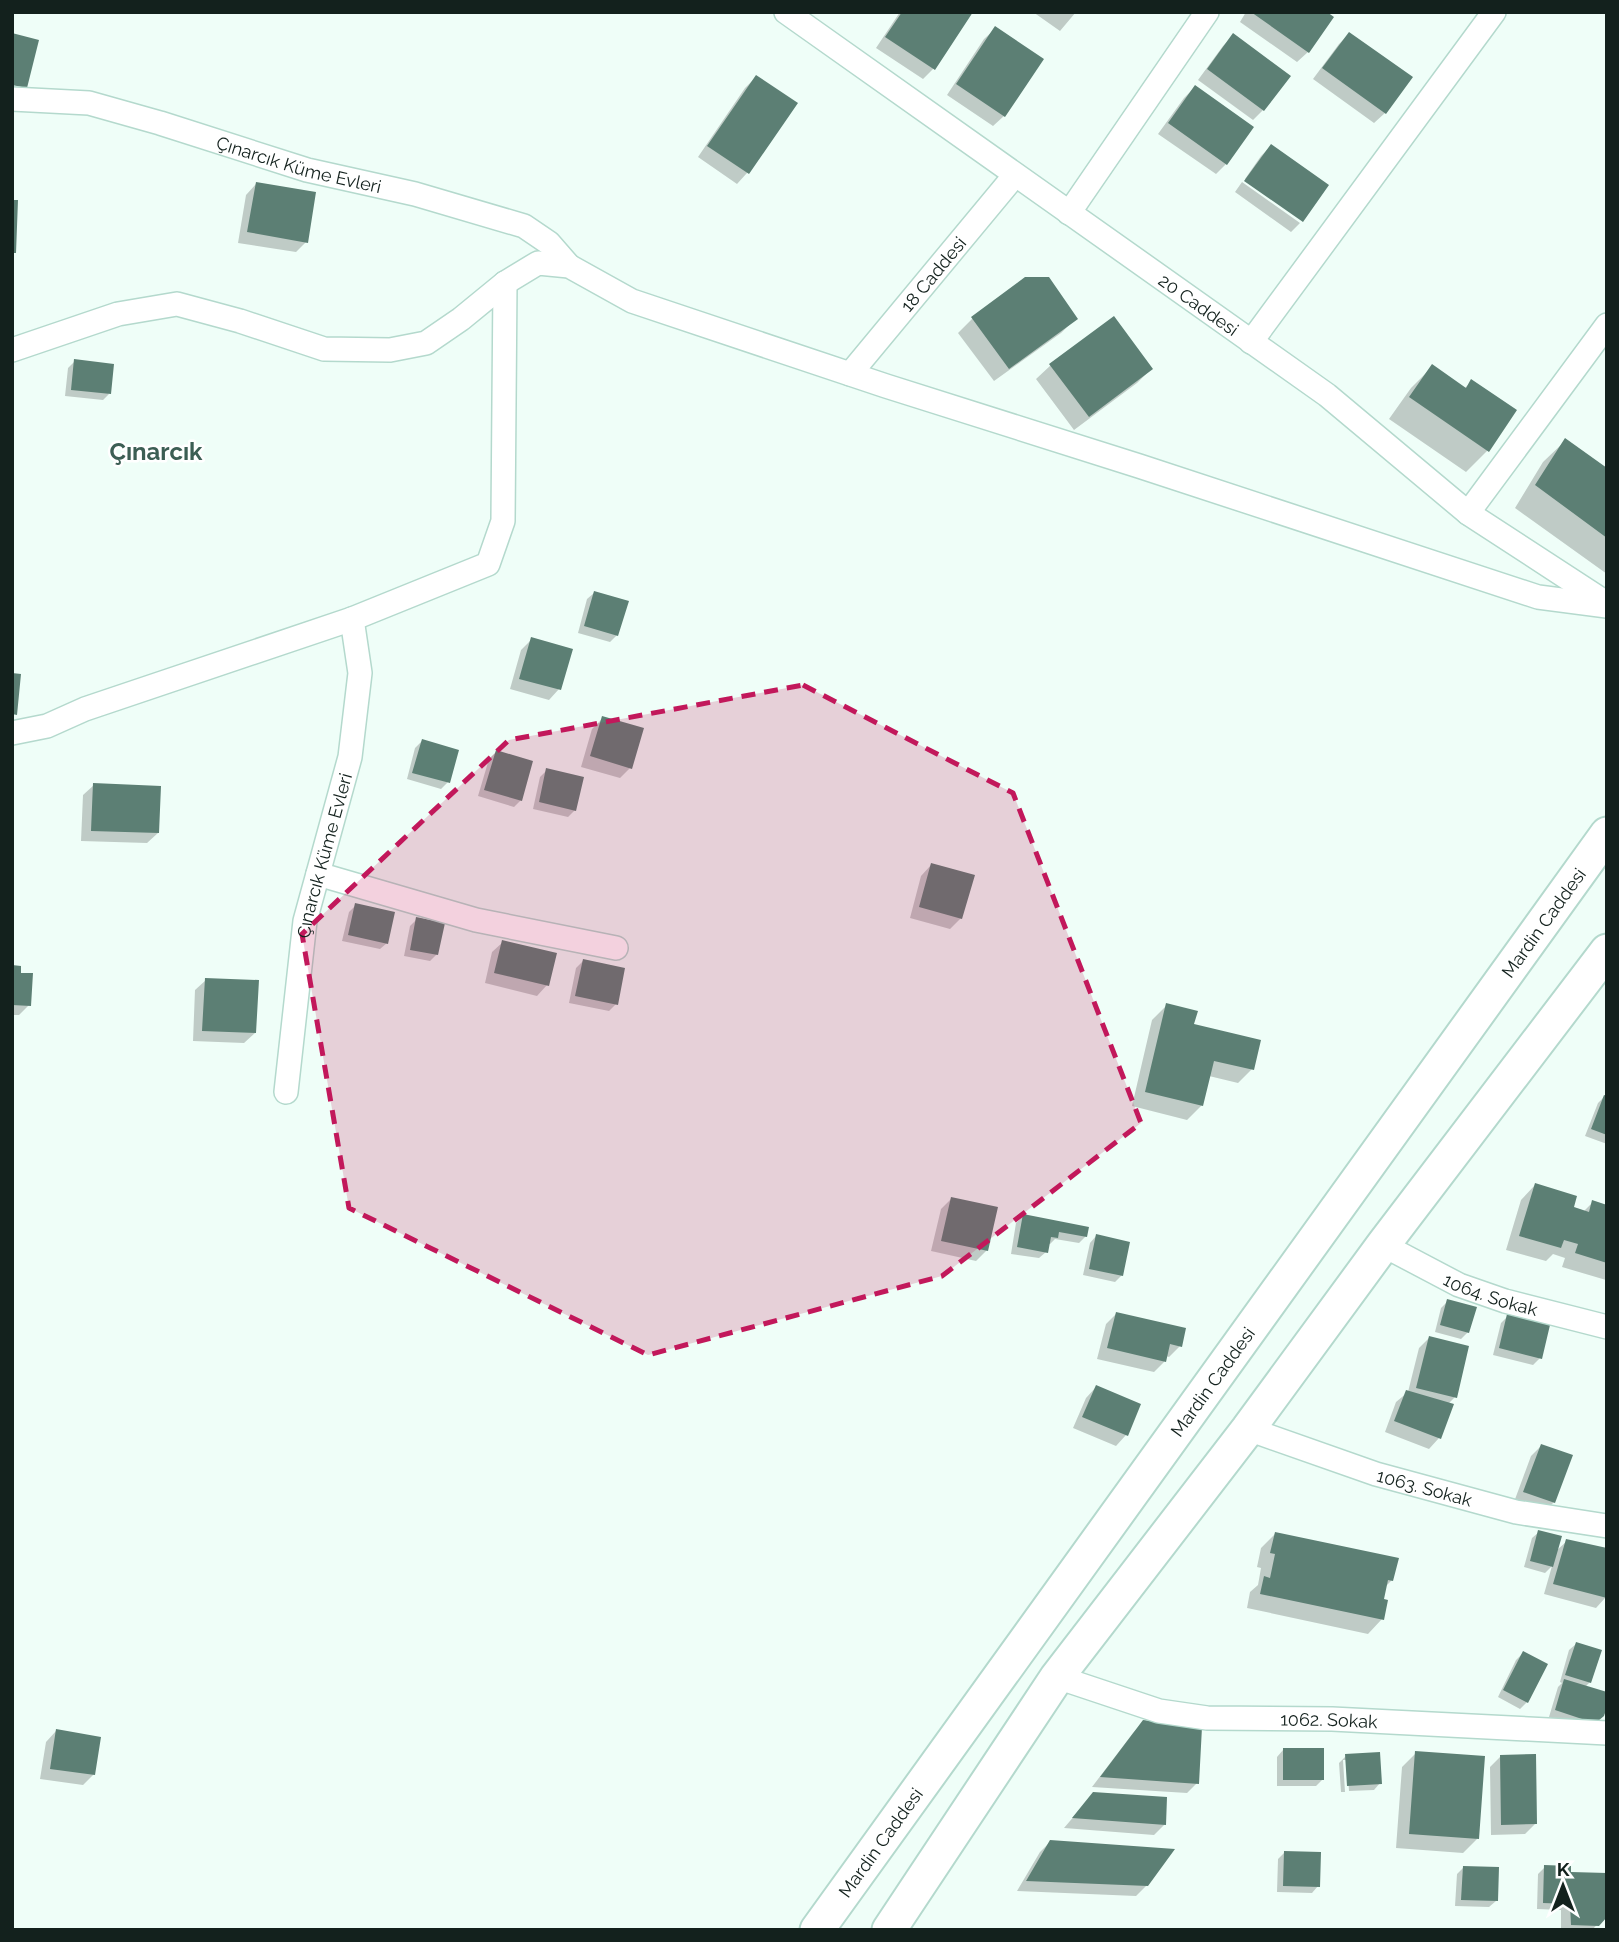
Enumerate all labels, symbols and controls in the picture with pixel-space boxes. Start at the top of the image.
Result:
street label: Çınarcık Küme Evleri [214,131,383,197]
street label: 18 Caddesi [896,232,970,316]
street label: 20 Caddesi [1155,269,1243,340]
district label: Çınarcık [109,437,203,466]
street label: Çınarcık Küme Evleri [293,771,356,939]
street label: Mardin Caddesi [1497,864,1590,981]
street label: 1064. Sokak [1440,1268,1540,1320]
street label: Mardin Caddesi [1166,1323,1259,1440]
street label: 1063. Sokak [1375,1464,1475,1510]
street label: 1062. Sokak [1280,1708,1379,1732]
street label: Mardin Caddesi [834,1784,927,1901]
north arrow [1528,1851,1598,1921]
text: K [1557,1858,1570,1880]

